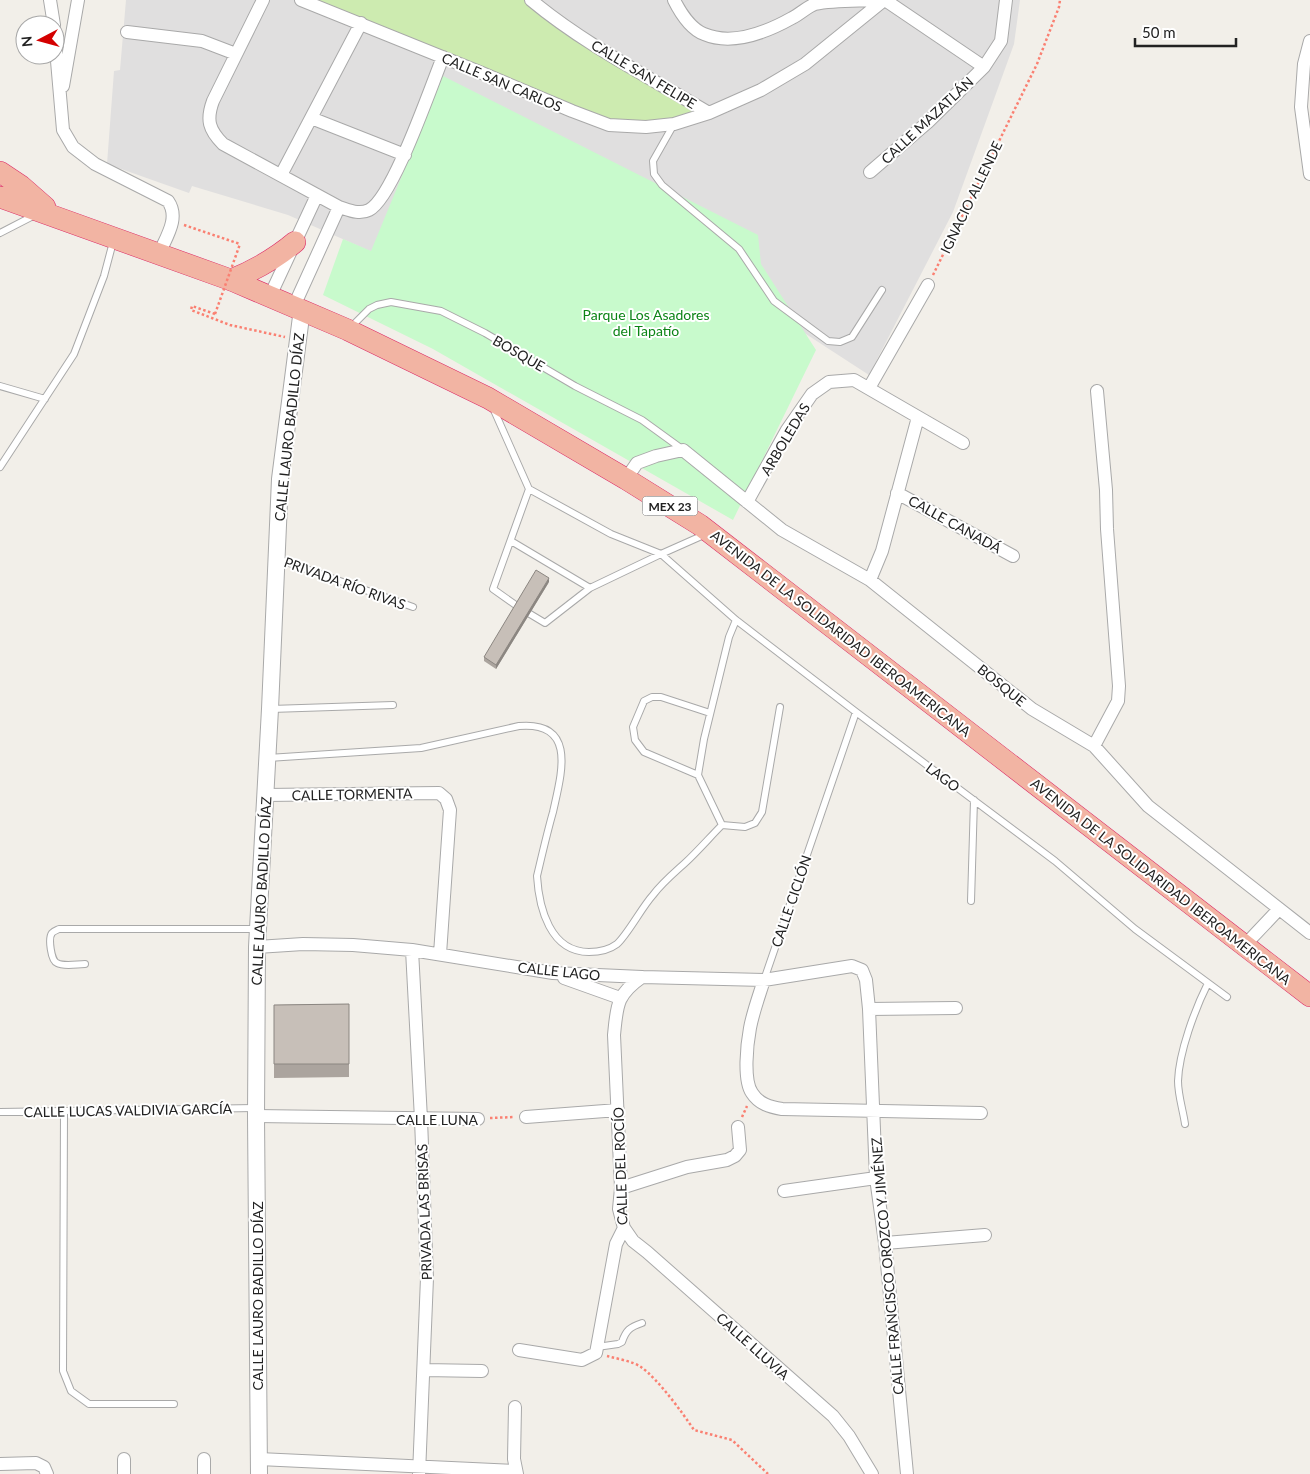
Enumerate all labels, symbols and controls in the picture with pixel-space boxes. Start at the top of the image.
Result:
north arrow [15,15,65,65]
scale bar [1135,15,1236,47]
text: 50 m [1142,23,1176,41]
text: N [18,35,36,48]
street label: CALLE SAN FELIPE [588,36,700,112]
street label: CALLE SAN CARLOS [439,49,565,115]
street label: CALLE MAZATLÁN [877,73,977,167]
street label: IGNACIO ALLENDE [936,138,1006,256]
park label: Parque Los Asadores del Tapatío [583,306,709,339]
street label: BOSQUE [490,331,548,375]
street label: CALLE LAURO BADILLO DÍAZ [271,332,307,522]
street label: ARBOLEDAS [757,400,813,478]
street label: CALLE CANADÁ [906,491,1005,557]
road number: MEX 23 [642,496,698,516]
street label: AVENIDA DE LA SOLIDARIDAD IBEROAMERICANA [708,526,975,740]
street label: PRIVADA RÍO RIVAS [282,553,408,613]
street label: BOSQUE [974,660,1030,710]
street label: LAGO [923,759,963,795]
street label: AVENIDA DE LA SOLIDARIDAD IBEROAMERICANA [1028,774,1295,988]
street label: CALLE TORMENTA [291,784,413,804]
street label: CALLE LAURO BADILLO DÍAZ [248,796,274,986]
street label: CALLE CICLÓN [767,853,815,949]
street label: CALLE LAGO [517,958,601,984]
street label: CALLE LUCAS VALDIVIA GARCÍA [24,1100,233,1120]
street label: CALLE DEL ROCÍO [609,1107,631,1225]
street label: CALLE LUNA [396,1111,479,1128]
street label: CALLE FRANCISCO OROZCO Y JIMÉNEZ [867,1137,907,1395]
street label: PRIVADA LAS BRISAS [413,1144,435,1280]
street label: CALLE LAURO BADILLO DÍAZ [249,1201,266,1391]
street label: CALLE LLUVIA [713,1309,793,1383]

